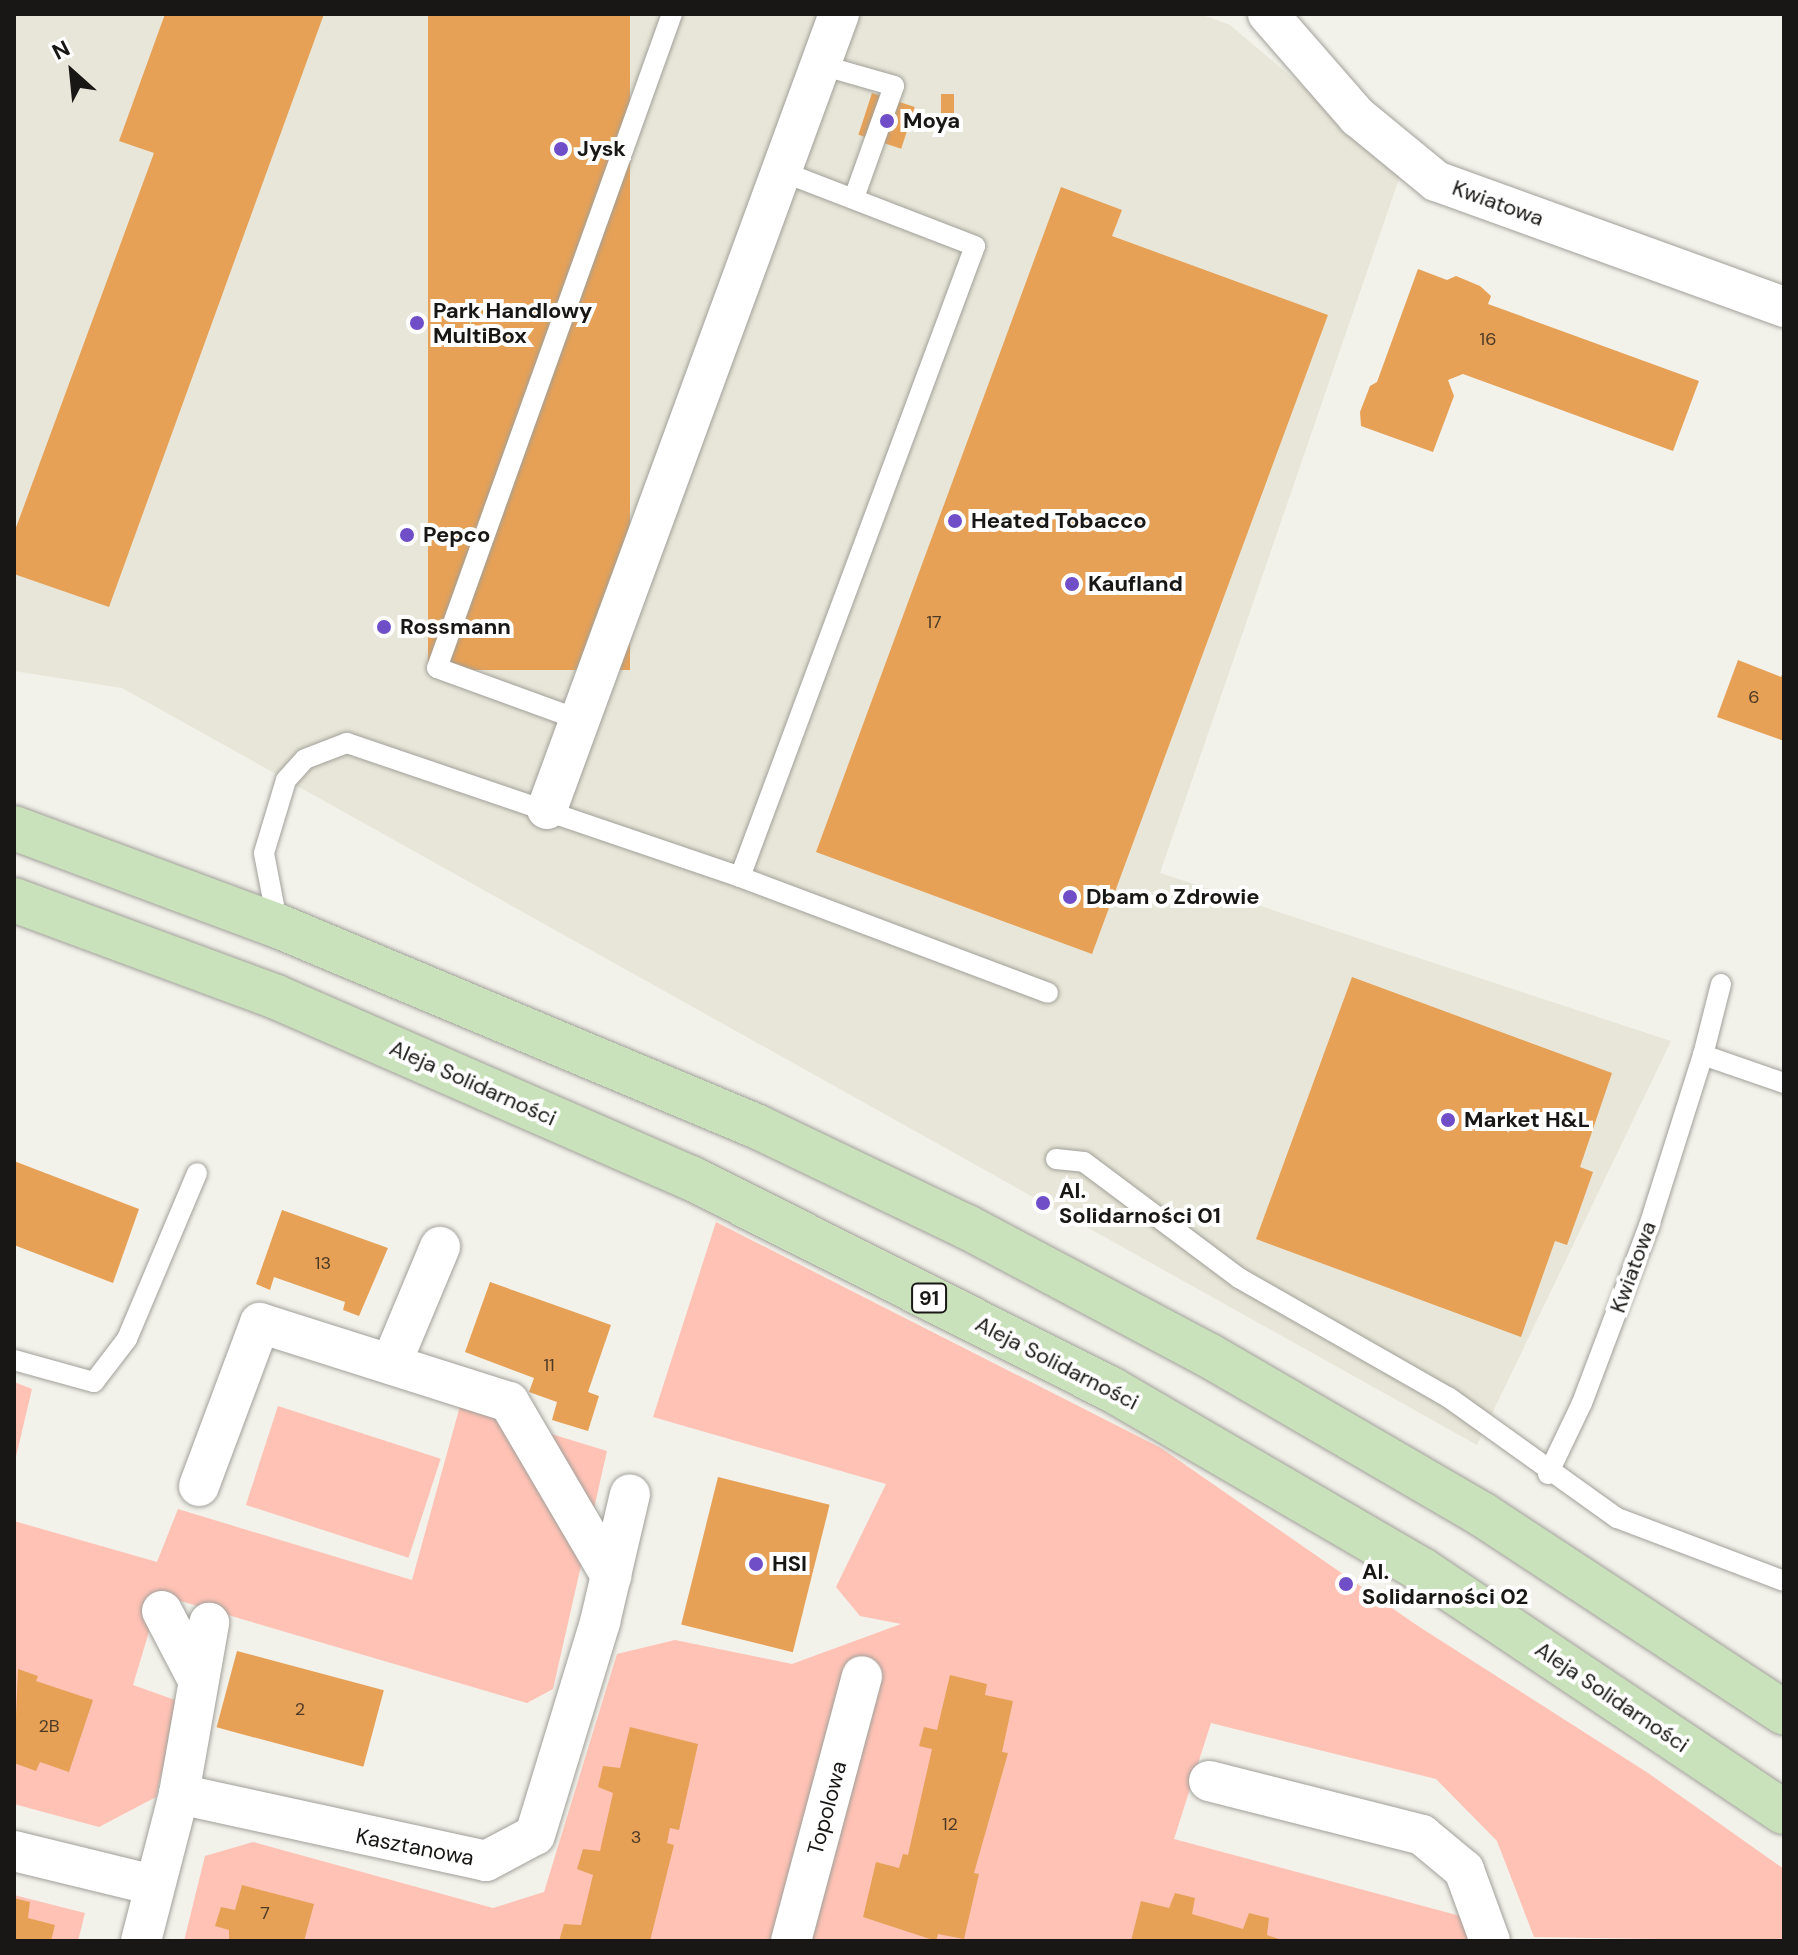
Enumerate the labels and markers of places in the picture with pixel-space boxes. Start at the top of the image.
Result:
place label: Moya [903,108,960,134]
marker: Moya [878,112,896,130]
place label: Jysk [577,136,626,162]
marker: Jysk [552,140,570,158]
place label: Park Handlowy MultiBox [433,297,592,348]
marker: Park Handlowy MultiBox [408,314,426,332]
place label: Heated Tobacco [971,508,1147,534]
marker: Heated Tobacco [946,512,964,530]
place label: Pepco [423,522,490,548]
marker: Pepco [398,526,416,544]
place label: Kaufland [1088,571,1183,597]
marker: Kaufland [1063,575,1081,593]
place label: Rossmann [400,614,511,640]
marker: Rossmann [375,618,393,636]
place label: Dbam o Zdrowie [1086,884,1260,910]
marker: Dbam o Zdrowie [1061,888,1079,906]
place label: Market H&L [1464,1107,1590,1133]
marker: Market H&L [1439,1111,1457,1129]
place label: Al. Solidarności 01 [1059,1177,1221,1228]
marker: Al. Solidarności 01 [1034,1194,1052,1212]
place label: HSI [772,1551,807,1577]
marker: HSI [747,1555,765,1573]
place label: Al. Solidarności 02 [1362,1558,1528,1610]
marker: Al. Solidarności 02 [1337,1575,1355,1593]

